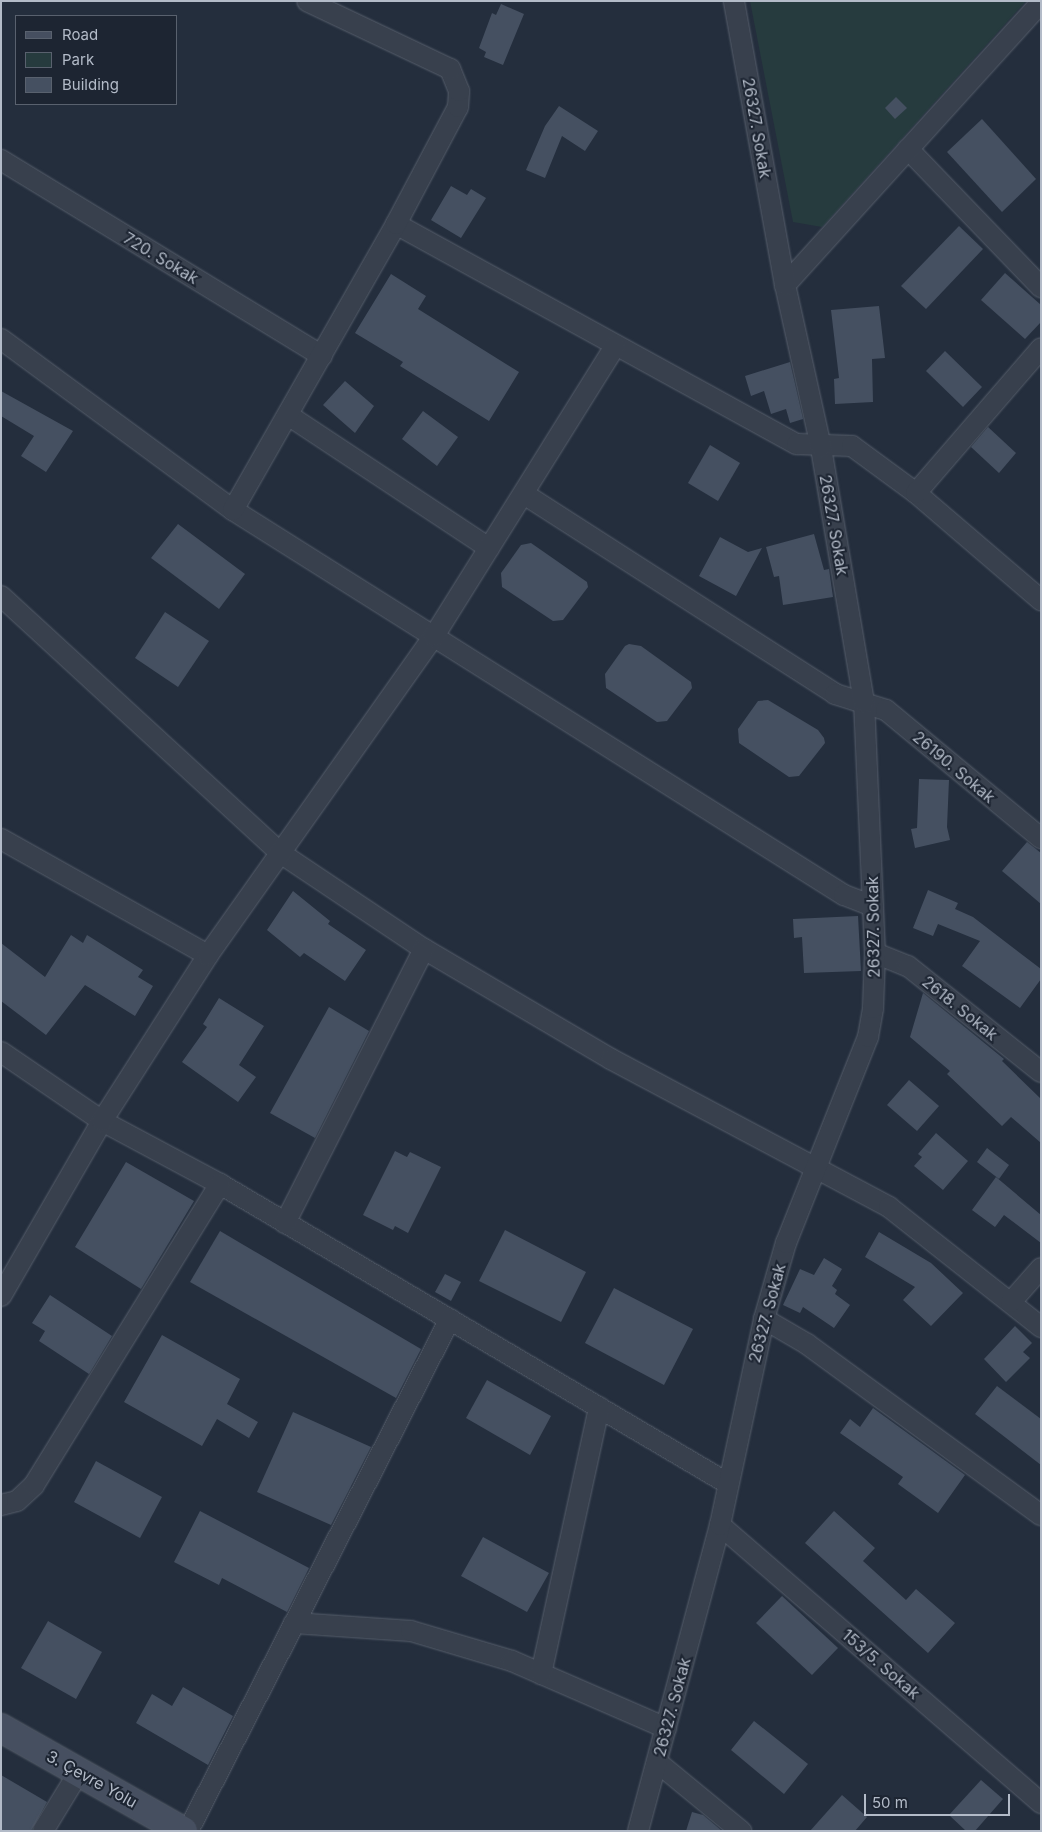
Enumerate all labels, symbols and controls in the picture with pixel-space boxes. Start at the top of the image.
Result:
legend [15,15,178,105]
text: Road [62,25,98,44]
text: Park [62,50,94,69]
text: Building [62,75,119,94]
street label: 26327. Sokak [739,76,775,180]
street label: 720. Sokak [120,228,202,288]
street label: 26327. Sokak [816,473,852,577]
street label: 26190. Sokak [909,727,999,807]
street label: 26327. Sokak [863,876,883,978]
street label: 2618. Sokak [919,972,1001,1044]
street label: 26327. Sokak [745,1261,789,1365]
street label: 153/5. Sokak [838,1625,924,1703]
street label: 26327. Sokak [650,1655,694,1759]
street label: 3. Çevre Yolu [43,1746,141,1812]
scale bar [867,1784,1013,1816]
text: 50 m [872,1793,908,1812]

